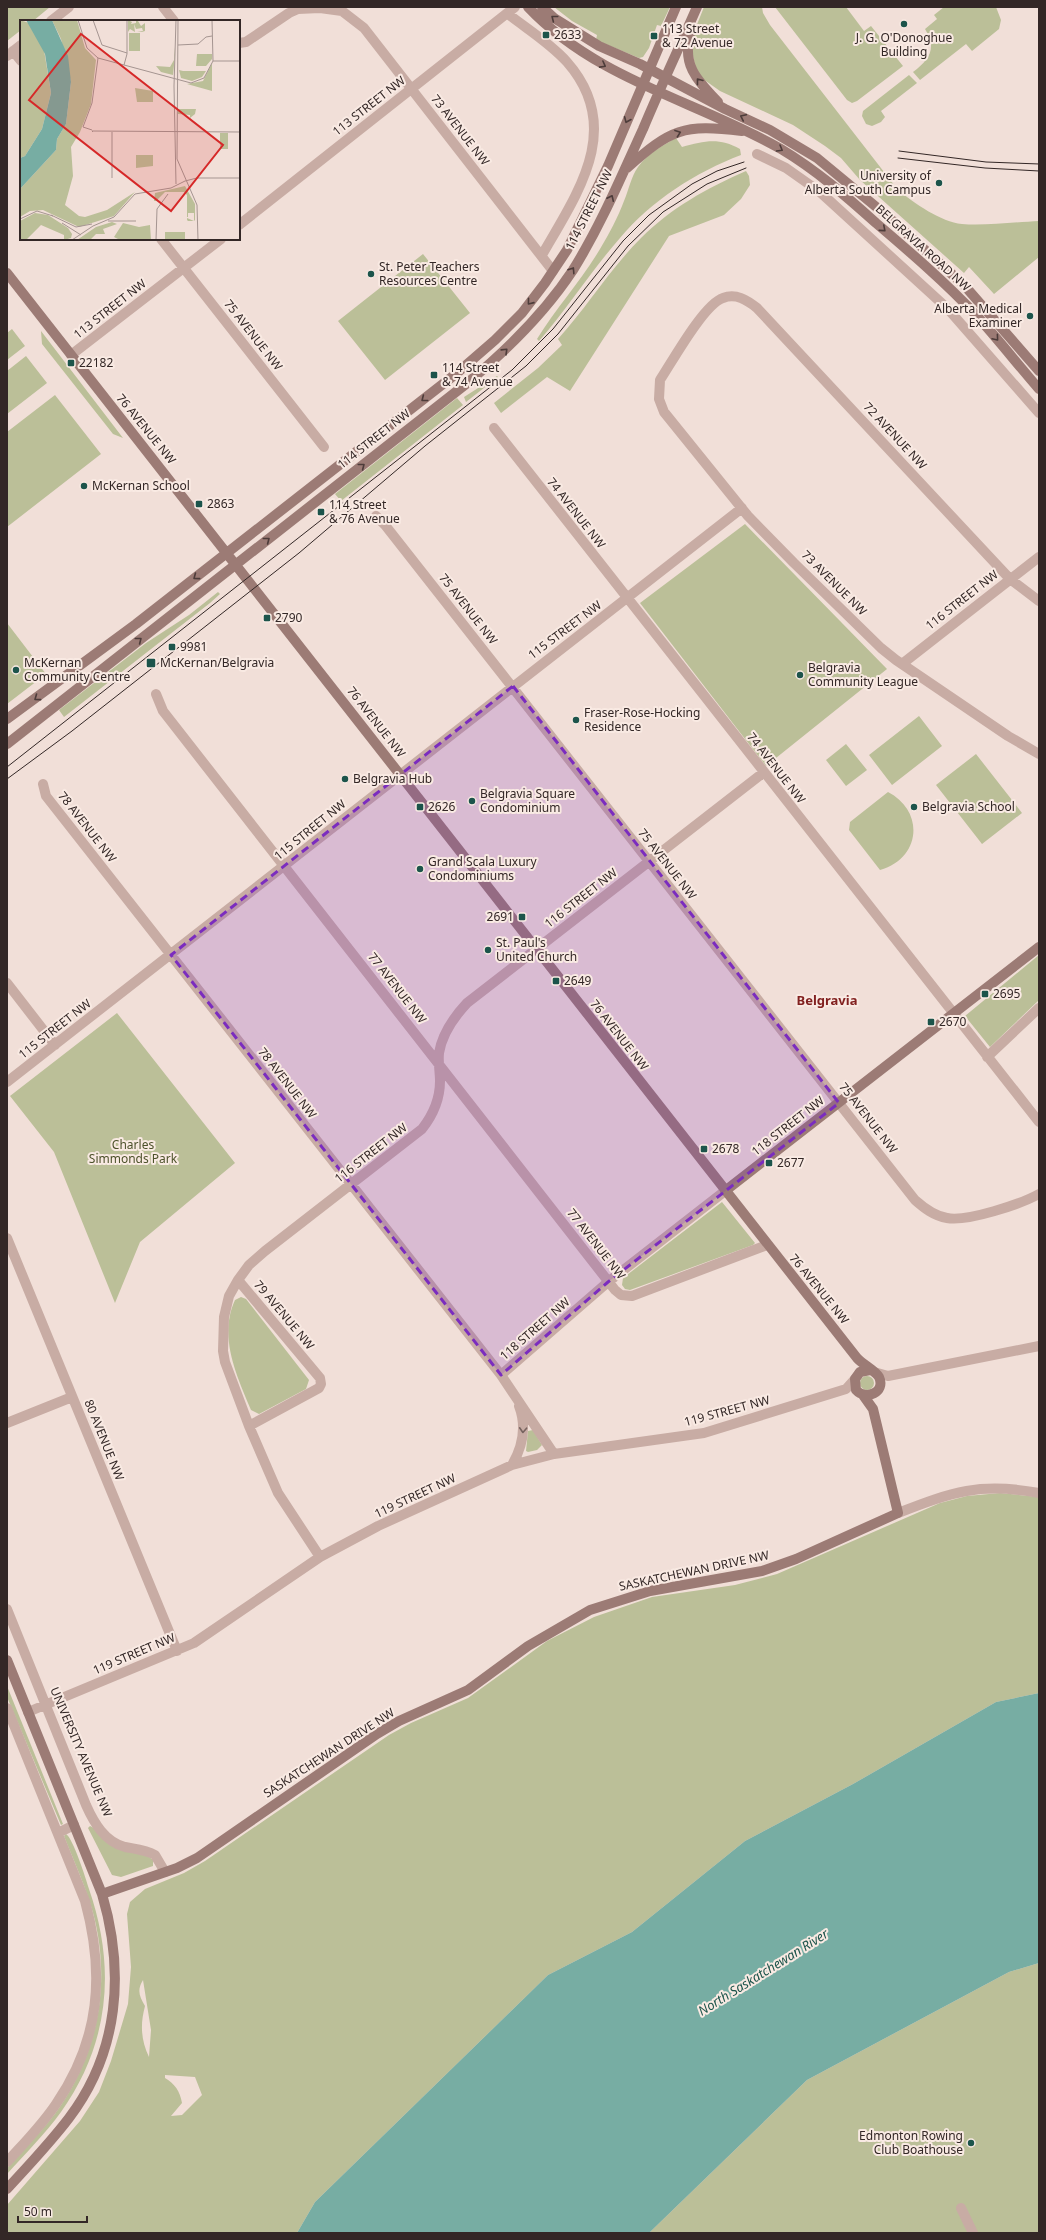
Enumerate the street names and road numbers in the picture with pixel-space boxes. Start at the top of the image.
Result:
street label: 113 STREET NW [329,72,409,139]
street label: 73 AVENUE NW [427,91,494,169]
street label: 114 STREET NW [561,167,616,253]
street label: BELGRAVIA ROAD NW [872,200,974,295]
street label: 113 STREET NW [70,275,150,342]
street label: 75 AVENUE NW [220,296,287,374]
street label: 76 AVENUE NW [113,390,180,467]
street label: 72 AVENUE NW [860,398,931,473]
street label: 114 STREET NW [334,405,414,472]
street label: 74 AVENUE NW [543,474,610,552]
street label: 73 AVENUE NW [798,546,871,619]
street label: 116 STREET NW [922,566,1002,633]
street label: 75 AVENUE NW [435,570,502,648]
street label: 115 STREET NW [524,596,605,663]
street label: 76 AVENUE NW [343,683,410,761]
street label: 74 AVENUE NW [743,729,810,807]
street label: 78 AVENUE NW [54,788,121,866]
street label: 115 STREET NW [270,795,349,864]
street label: 75 AVENUE NW [634,825,701,903]
street label: 116 STREET NW [541,864,621,931]
street label: 77 AVENUE NW [364,949,431,1027]
street label: 115 STREET NW [15,995,95,1062]
street label: 76 AVENUE NW [586,996,653,1074]
street label: 78 AVENUE NW [254,1044,321,1122]
street label: 75 AVENUE NW [835,1079,902,1157]
street label: 118 STREET NW [748,1092,828,1159]
street label: 116 STREET NW [331,1119,411,1186]
street label: 77 AVENUE NW [563,1205,630,1283]
street label: 76 AVENUE NW [786,1250,853,1327]
street label: 79 AVENUE NW [250,1276,318,1353]
street label: 118 STREET NW [496,1293,573,1364]
street label: 119 STREET NW [682,1391,772,1430]
street label: 80 AVENUE NW [80,1397,128,1483]
street label: 119 STREET NW [371,1469,458,1522]
street label: SASKATCHEWAN DRIVE NW [617,1546,770,1595]
street label: 119 STREET NW [90,1629,178,1679]
street label: UNIVERSITY AVENUE NW [46,1684,117,1819]
street label: SASKATCHEWAN DRIVE NW [260,1704,397,1801]

